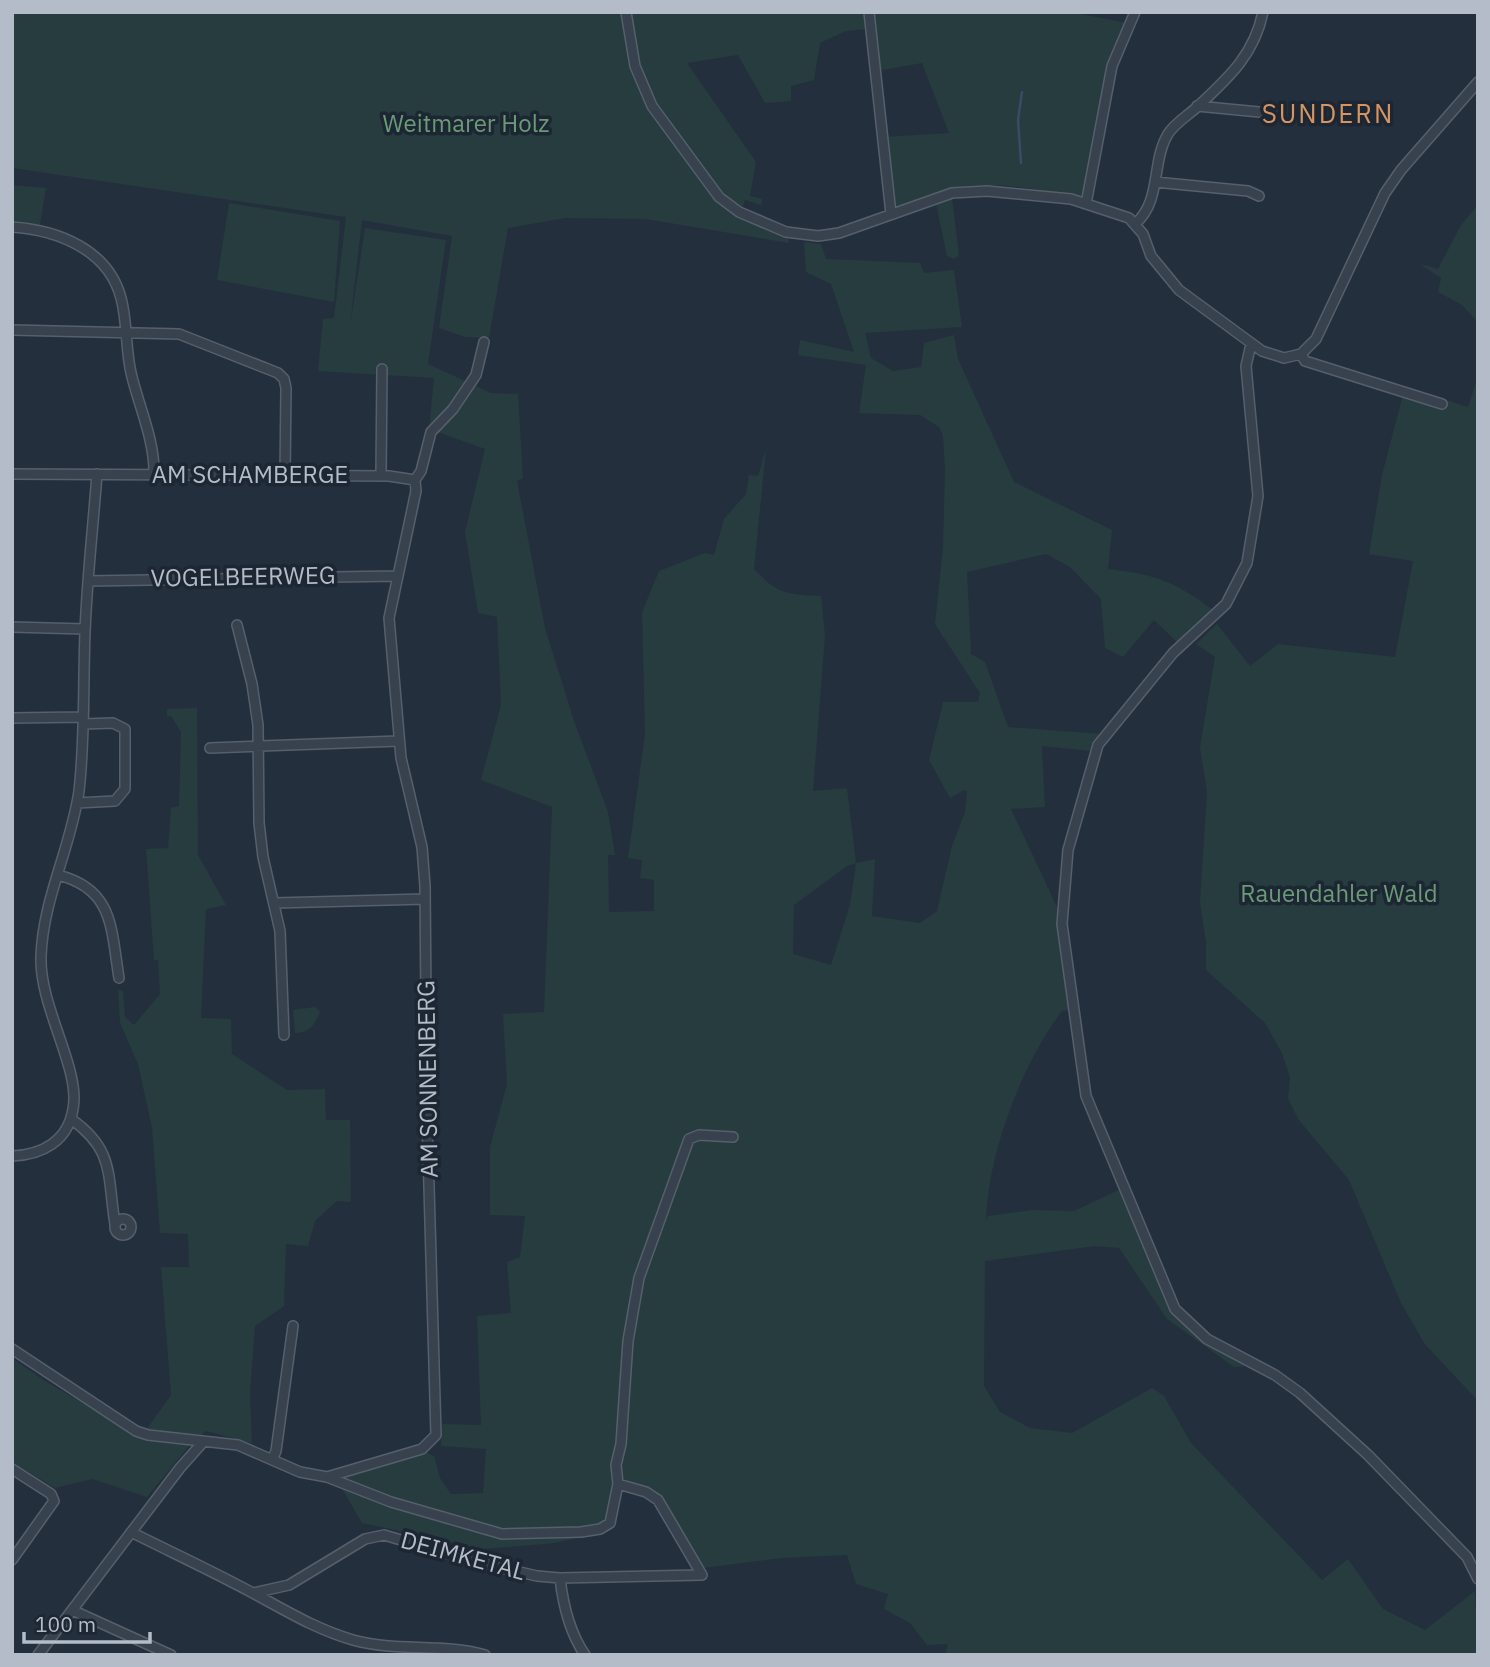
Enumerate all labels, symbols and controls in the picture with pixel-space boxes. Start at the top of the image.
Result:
district label: SUNDERN [1262,96,1394,130]
park label: Weitmarer Holz [383,107,549,139]
street label: AM SCHAMBERGE [152,458,348,490]
street label: VOGELBEERWEG [150,558,336,594]
park label: Rauendahler Wald [1240,877,1438,909]
street label: AM SONNENBERG [409,980,445,1178]
street label: DEIMKETAL [397,1523,529,1587]
scale bar [24,1600,150,1644]
text: 100 m [35,1610,96,1638]

